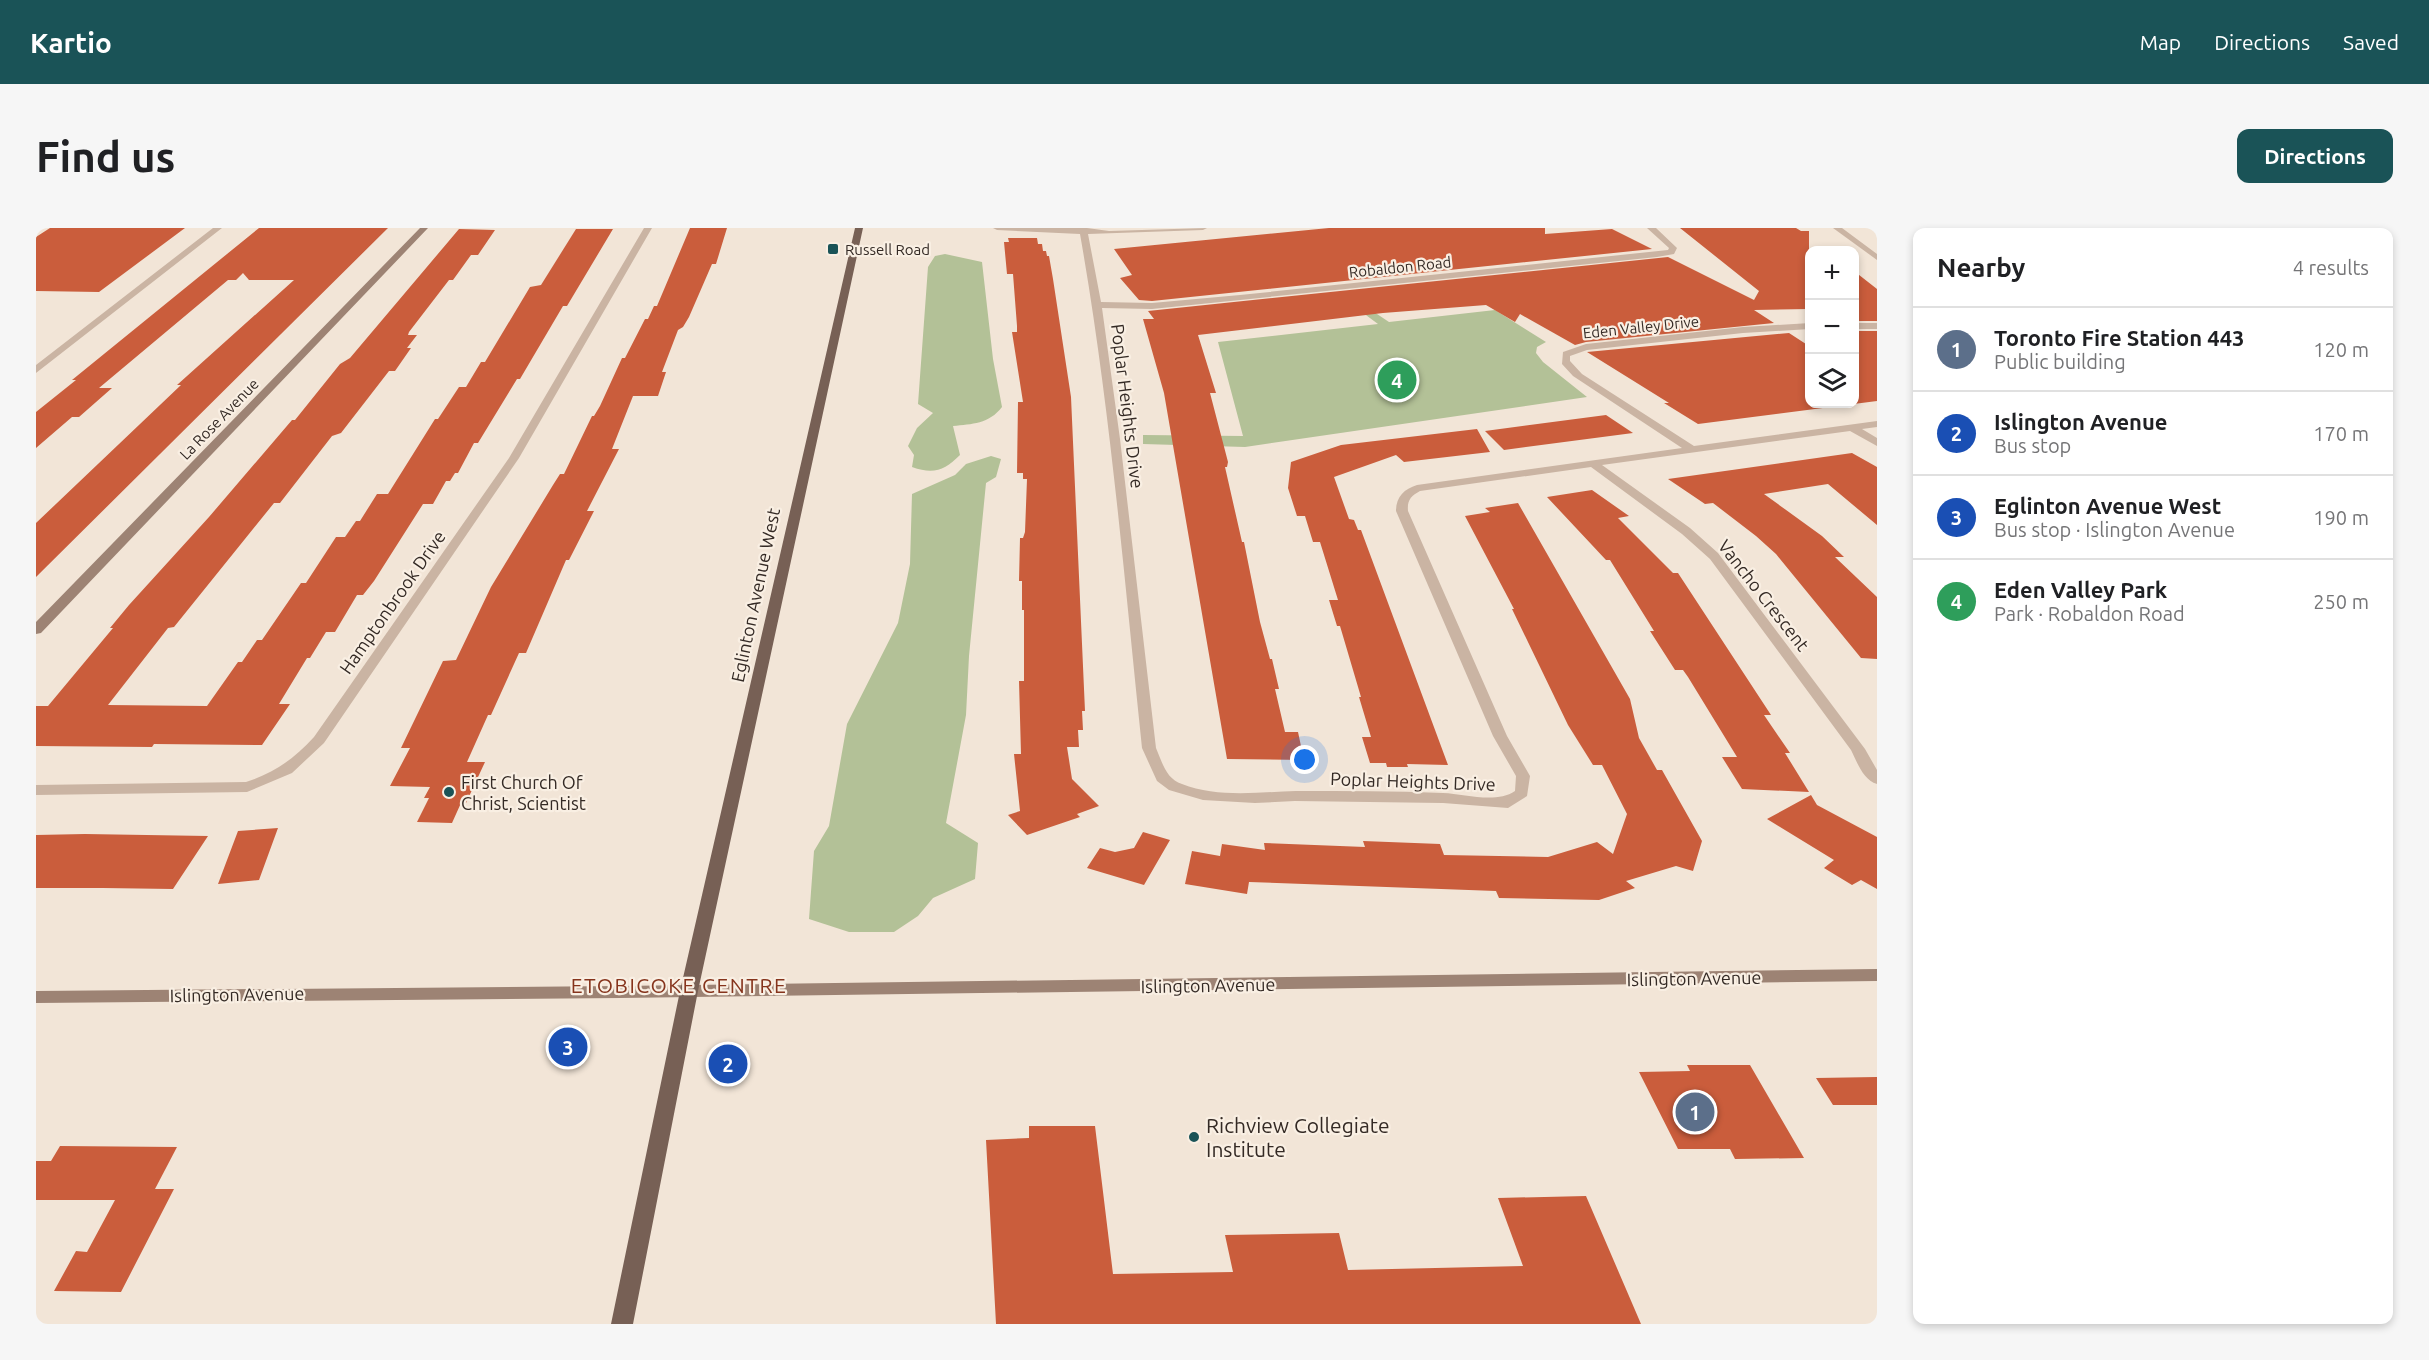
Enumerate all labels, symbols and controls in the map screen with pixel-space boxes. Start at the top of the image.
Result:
text: Kartio [30,27,112,58]
text: Map [2140,30,2181,54]
text: Directions [2214,30,2310,54]
text: Saved [2343,30,2399,54]
button: Directions [2237,129,2393,183]
text: Find us [36,133,175,180]
place label: Russell Road [845,241,930,258]
marker: Russell Road [826,242,840,256]
map controls [1805,246,1859,408]
button: + [1805,246,1859,300]
street label: Robaldon Road [1348,253,1452,281]
text: Nearby [1937,253,2025,282]
text: 4 results [2293,256,2369,279]
button: − [1805,300,1859,354]
street label: Eden Valley Drive [1582,312,1700,342]
street label: Poplar Heights Drive [1108,323,1148,489]
text: Toronto Fire Station 443 [1994,325,2245,350]
text: 1 [1951,338,1962,361]
text: 120 m [2313,338,2369,361]
text: Public building [1994,350,2126,373]
button: layers [1805,354,1859,408]
pin: 4 [1378,358,1416,402]
street label: La Rose Avenue [176,375,262,463]
text: Islington Avenue [1994,409,2168,434]
text: 2 [1951,422,1962,445]
text: 170 m [2313,422,2369,445]
text: Bus stop [1994,434,2071,457]
text: Eglinton Avenue West [1994,493,2221,518]
street label: Eglinton Avenue West [727,506,783,684]
text: 3 [1951,506,1962,529]
text: 190 m [2313,506,2369,529]
text: Bus stop · Islington Avenue [1994,518,2235,541]
street label: Hamptonbrook Drive [335,527,449,677]
street label: Vancho Crescent [1715,536,1813,654]
text: Eden Valley Park [1994,577,2167,602]
text: 4 [1951,590,1962,613]
text: 250 m [2313,590,2369,613]
text: Park · Robaldon Road [1994,602,2185,625]
your location [1290,745,1319,774]
street label: Poplar Heights Drive [1330,768,1496,794]
place label: First Church Of Christ, Scientist [461,772,586,813]
marker: First Church Of Christ, Scientist [442,785,456,799]
street label: Islington Avenue [1626,967,1762,989]
district label: ETOBICOKE CENTRE [571,973,787,997]
street label: Islington Avenue [1140,974,1276,996]
street label: Islington Avenue [169,983,305,1005]
pin: 3 [548,1024,588,1070]
pin: 2 [708,1042,748,1086]
pin: 1 [1676,1090,1714,1134]
place label: Richview Collegiate Institute [1206,1113,1389,1161]
marker: Richview Collegiate Institute [1187,1130,1201,1144]

